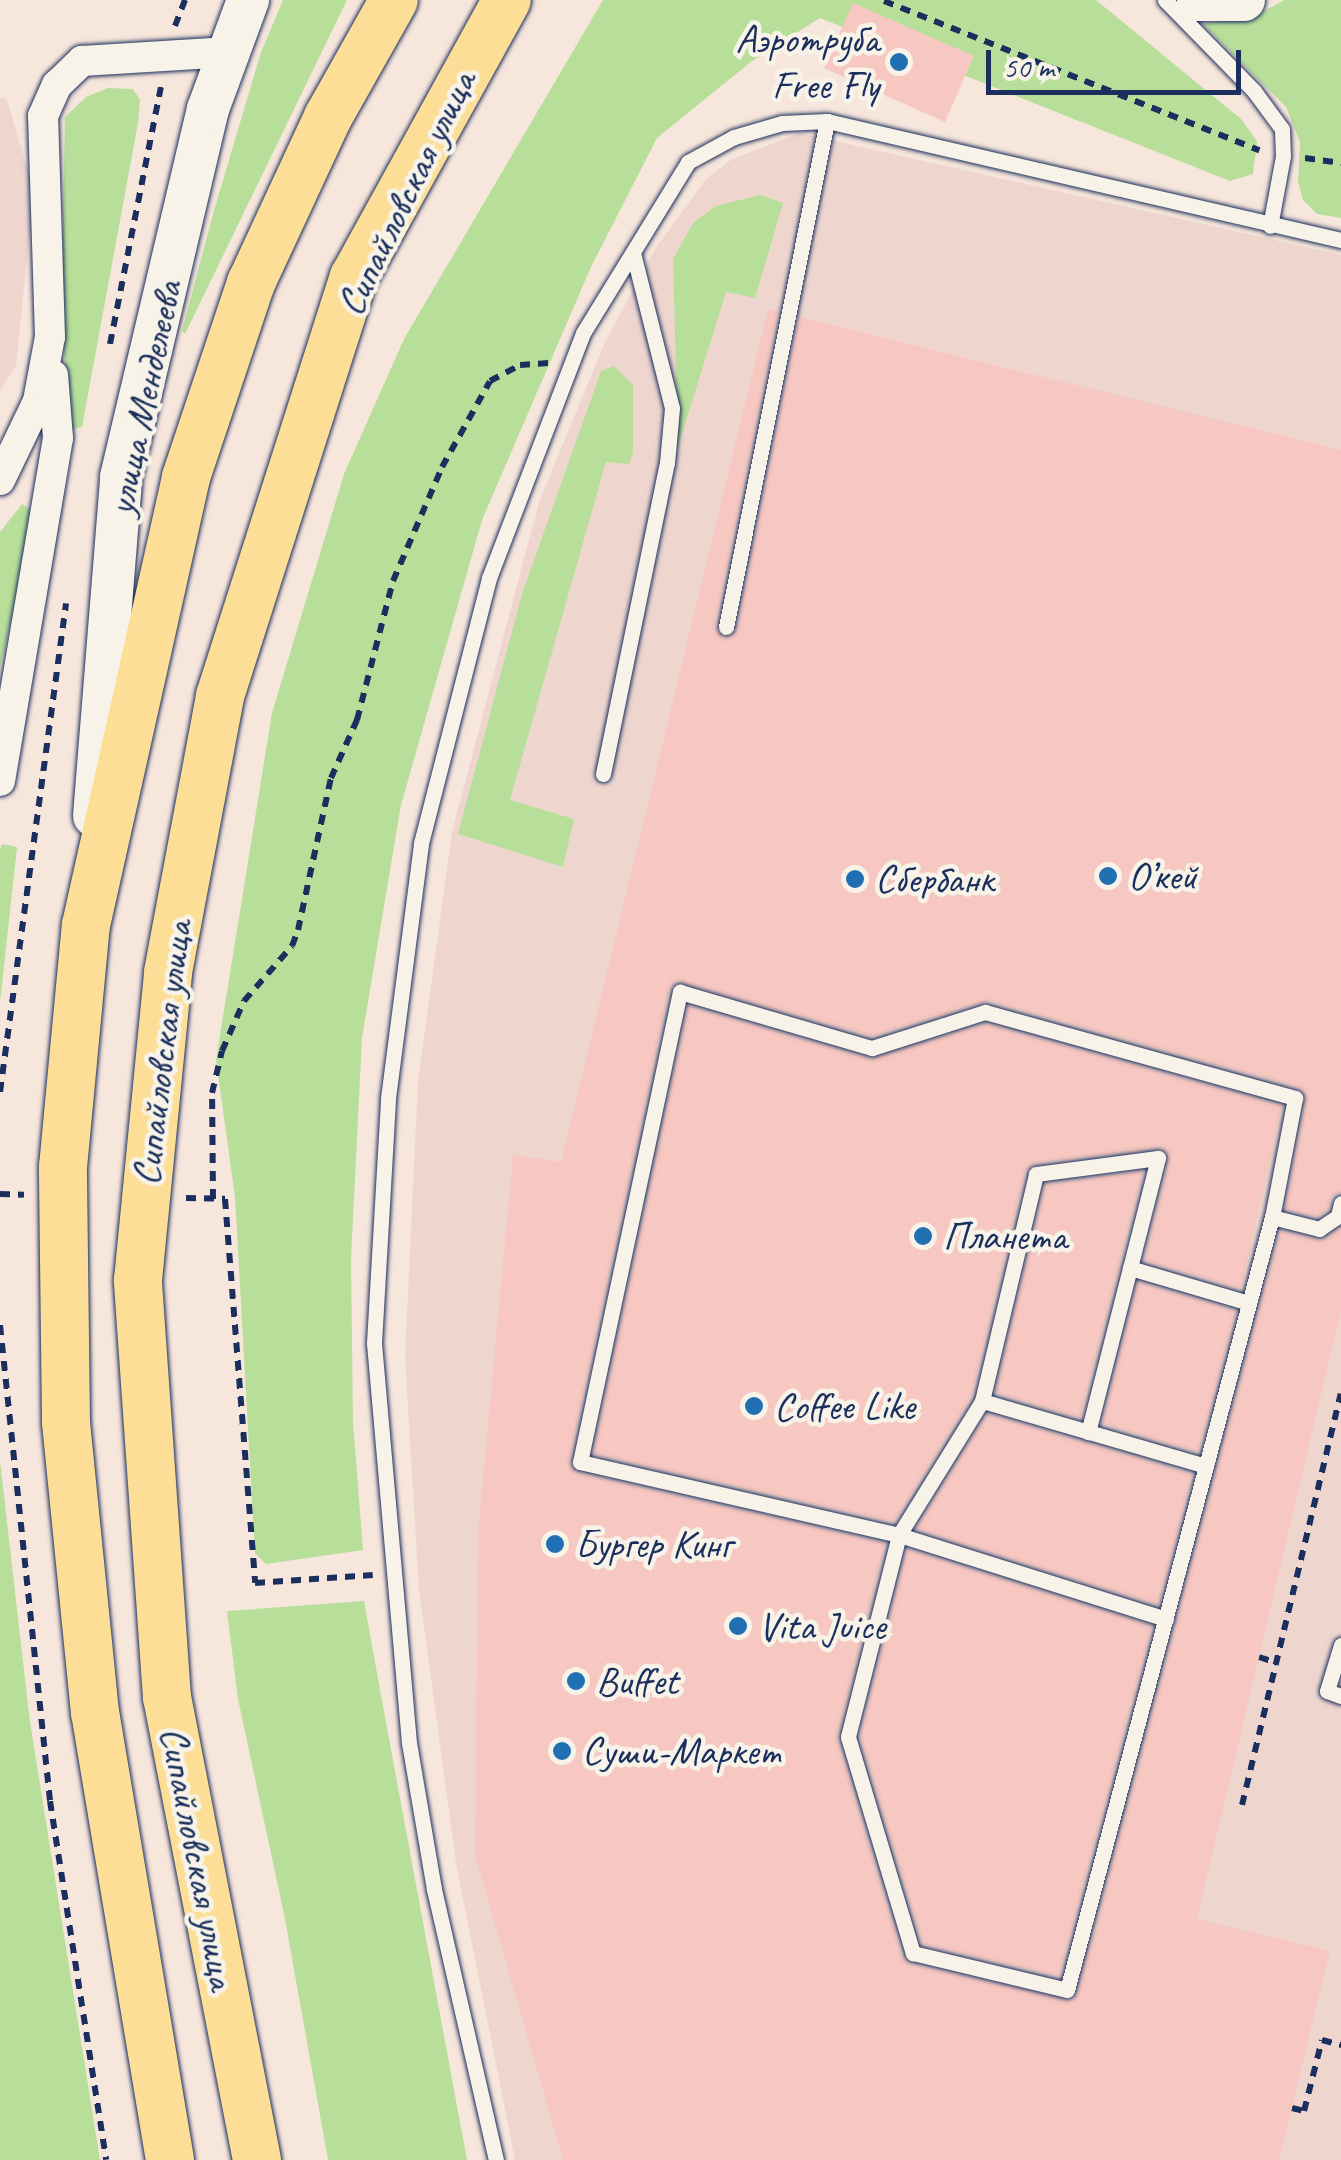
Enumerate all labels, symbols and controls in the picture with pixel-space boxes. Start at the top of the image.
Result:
place label: Аэротруба Free Fly [735,15,879,109]
scale bar [991,30,1246,92]
text: 50 m [1003,48,1054,86]
marker: Аэротруба Free Fly [888,51,910,73]
street label: Сипайловская улица [326,62,486,324]
street label: улица Менделеева [96,277,192,519]
place label: О’кей [1128,852,1197,900]
place label: Сбербанк [875,855,993,903]
marker: О’кей [1097,865,1119,887]
marker: Сбербанк [844,868,866,890]
street label: Сипайловская улица [122,917,202,1189]
place label: Планета [943,1212,1067,1260]
marker: Планета [912,1225,934,1247]
place label: Coffee Like [774,1382,915,1430]
marker: Coffee Like [743,1395,765,1417]
place label: Бургер Кинг [575,1520,732,1568]
marker: Бургер Кинг [544,1533,566,1555]
place label: Vita Juice [758,1602,885,1650]
marker: Vita Juice [727,1615,749,1637]
place label: Buffet [596,1657,678,1705]
marker: Buffet [565,1670,587,1692]
street label: Сипайловская улица [149,1722,247,1994]
place label: Суши-Маркет [582,1727,781,1775]
marker: Суши-Маркет [551,1740,573,1762]

